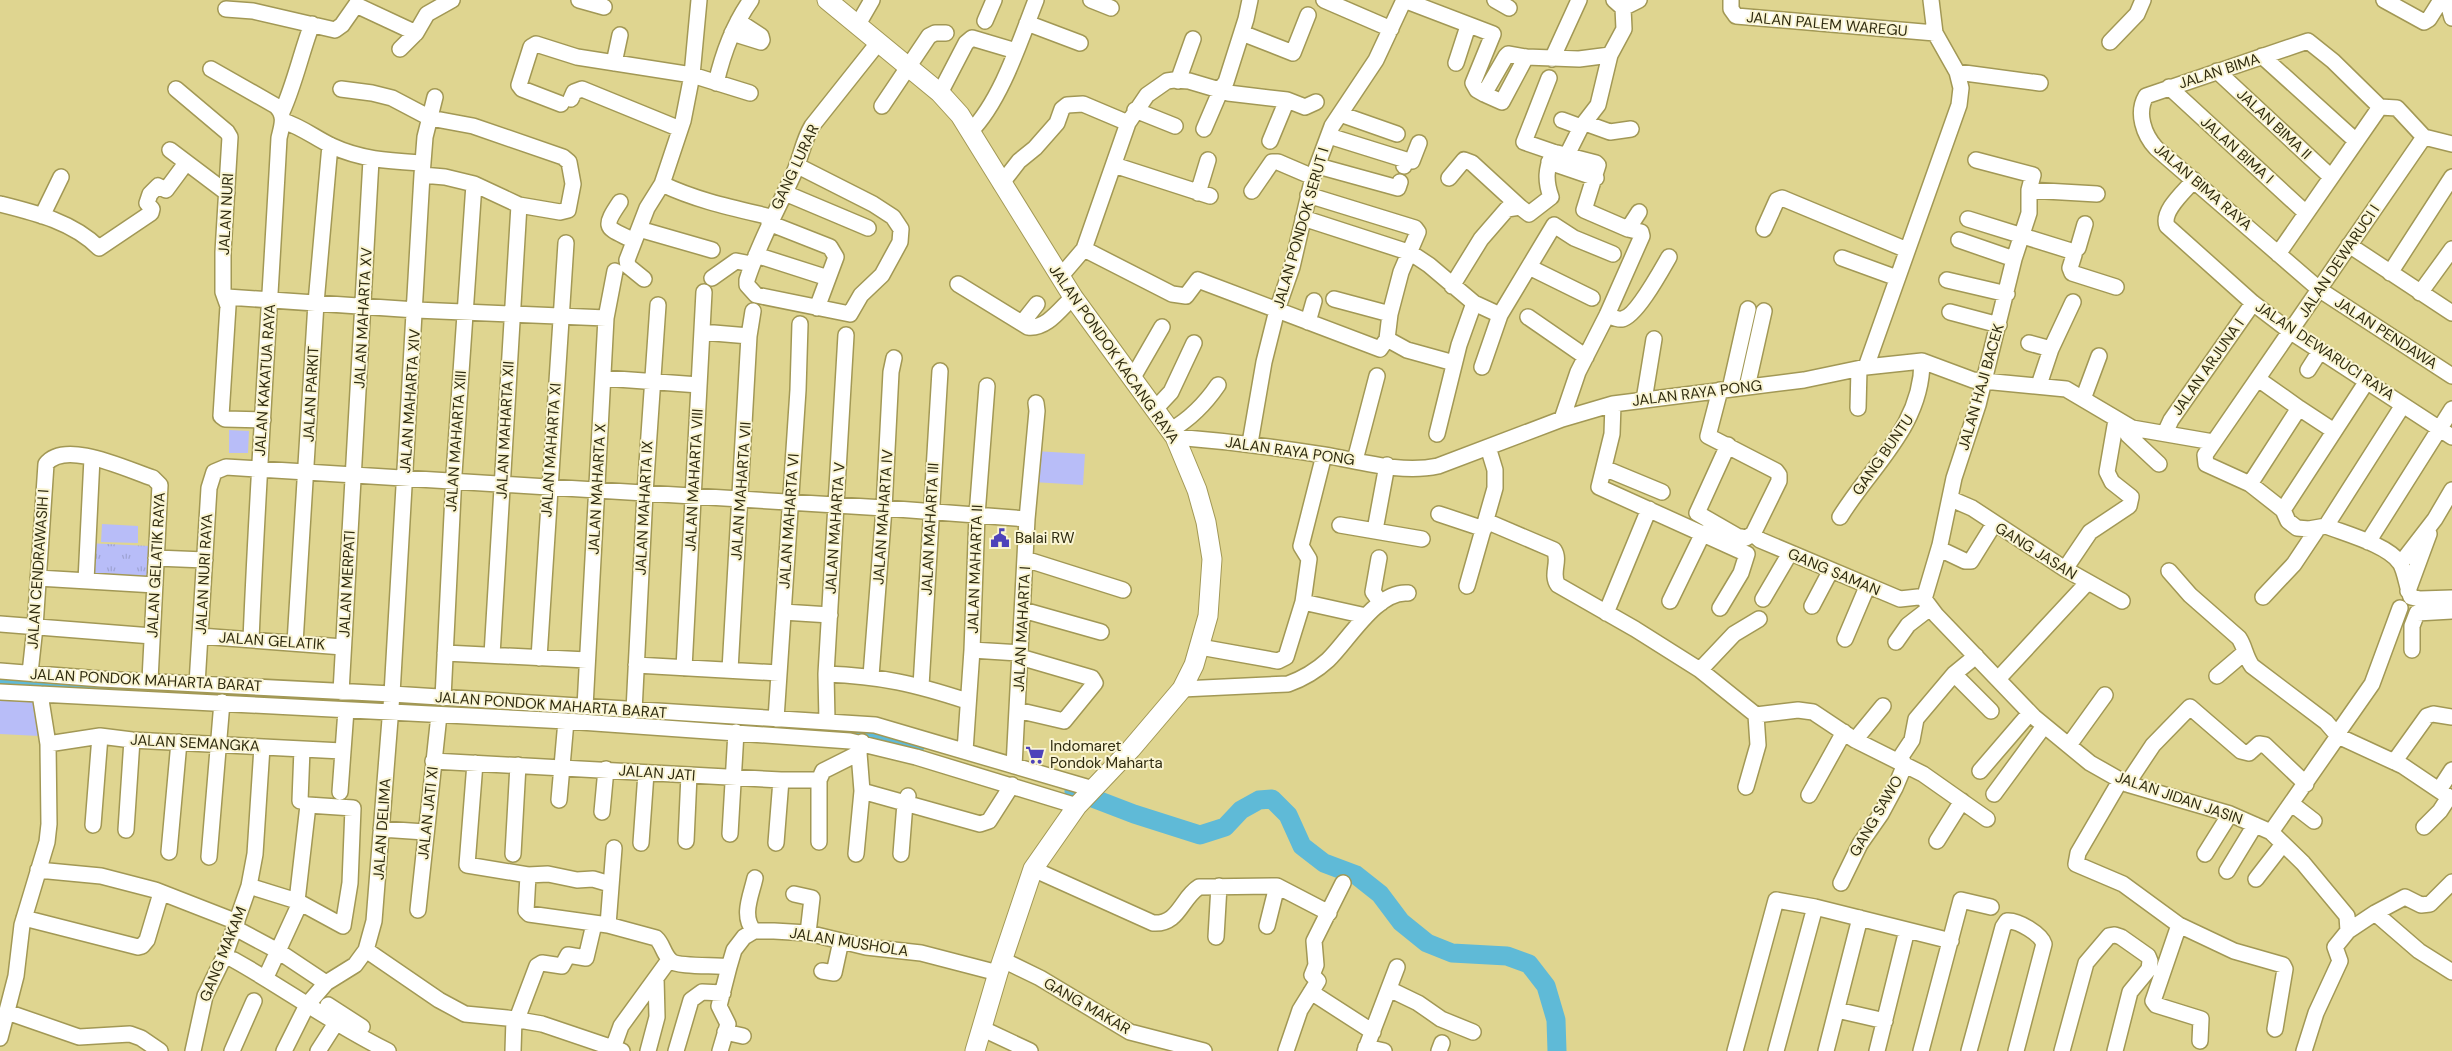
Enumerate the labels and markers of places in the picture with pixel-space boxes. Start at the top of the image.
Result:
public building icon: Balai RW [989,527,1011,549]
place label: Balai RW [1015,528,1075,548]
place label: Indomaret Pondok Maharta [1050,736,1163,773]
supermarket icon: Indomaret Pondok Maharta [1024,744,1046,766]

